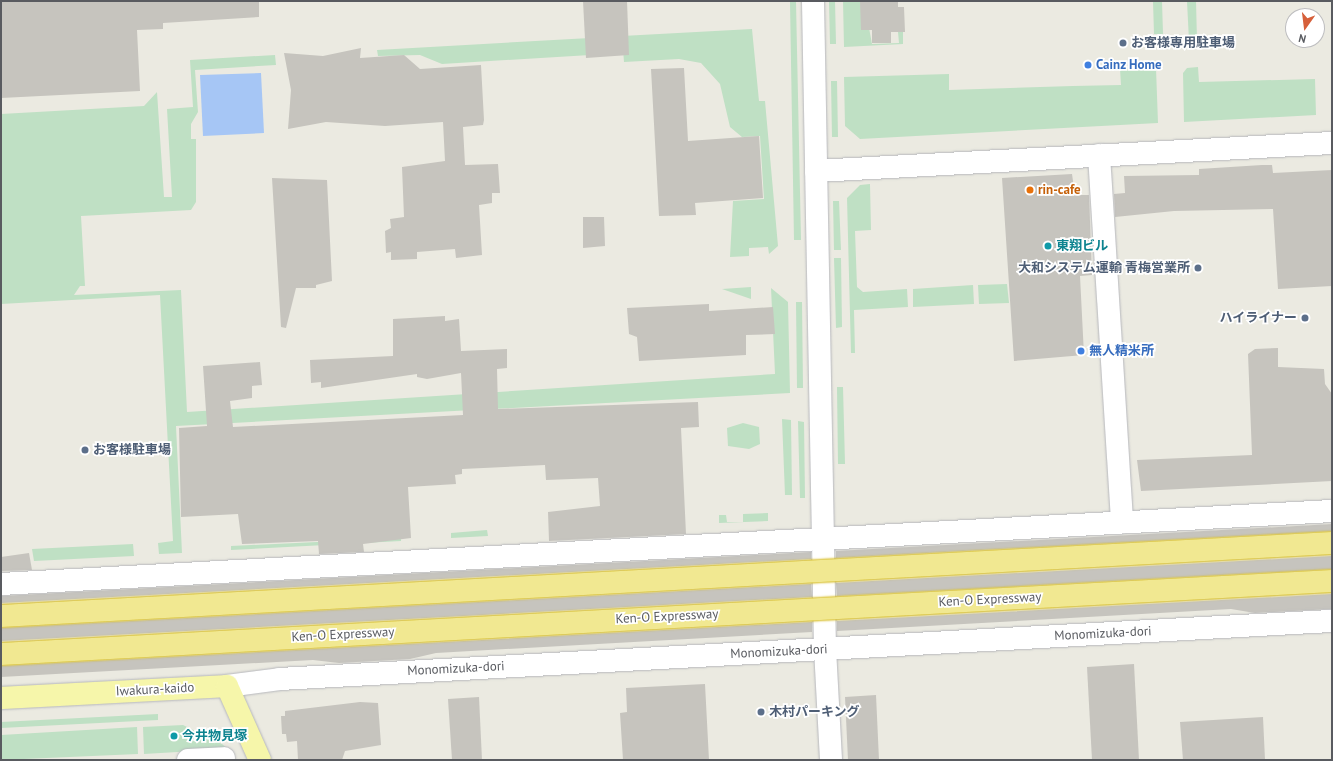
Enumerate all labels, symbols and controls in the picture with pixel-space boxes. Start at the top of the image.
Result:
north arrow [1285,8,1325,48]
text: N [1297,31,1308,46]
place label: お客様専用駐車場 [1131,35,1235,51]
marker: お客様専用駐車場 [1118,38,1128,48]
place label: Cainz Home [1096,57,1162,73]
marker: Cainz Home [1083,60,1093,70]
place label: rin-cafe [1038,182,1081,198]
marker: rin-cafe [1025,185,1035,195]
place label: 東翔ビル [1056,238,1108,254]
marker: 東翔ビル [1043,241,1053,251]
place label: 大和システム運輸 青梅営業所 [1018,260,1190,276]
marker: 大和システム運輸 青梅営業所 [1193,263,1203,273]
place label: ハイライナー [1219,310,1297,326]
marker: ハイライナー [1300,313,1310,323]
place label: 無人精米所 [1089,343,1154,359]
marker: 無人精米所 [1076,346,1086,356]
place label: お客様駐車場 [93,442,171,458]
marker: お客様駐車場 [80,445,90,455]
street label: Ken-O Expressway [938,590,1042,610]
street label: Ken-O Expressway [615,607,719,627]
street label: Monomizuka-dori [1054,624,1152,644]
street label: Ken-O Expressway [291,625,395,645]
street label: Monomizuka-dori [730,642,828,662]
street label: Monomizuka-dori [407,659,505,679]
street label: Iwakura-kaido [115,680,195,700]
place label: 木村パーキング [769,704,860,720]
marker: 木村パーキング [756,707,766,717]
place label: 今井物見塚 [182,728,247,744]
marker: 今井物見塚 [169,731,179,741]

